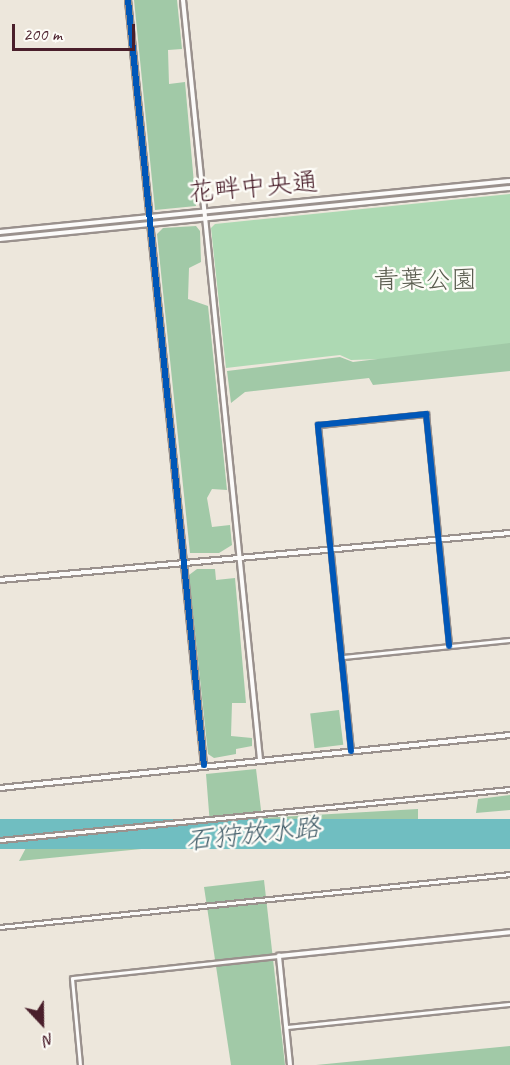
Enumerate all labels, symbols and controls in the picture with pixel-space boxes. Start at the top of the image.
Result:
scale bar [15,12,138,50]
text: 200 m [23,23,62,45]
street label: 花畔中央通 [187,166,319,208]
park label: 青葉公園 [373,264,477,296]
water label: 石狩放水路 [184,811,322,857]
north arrow [12,993,72,1053]
text: N [40,1029,57,1051]

